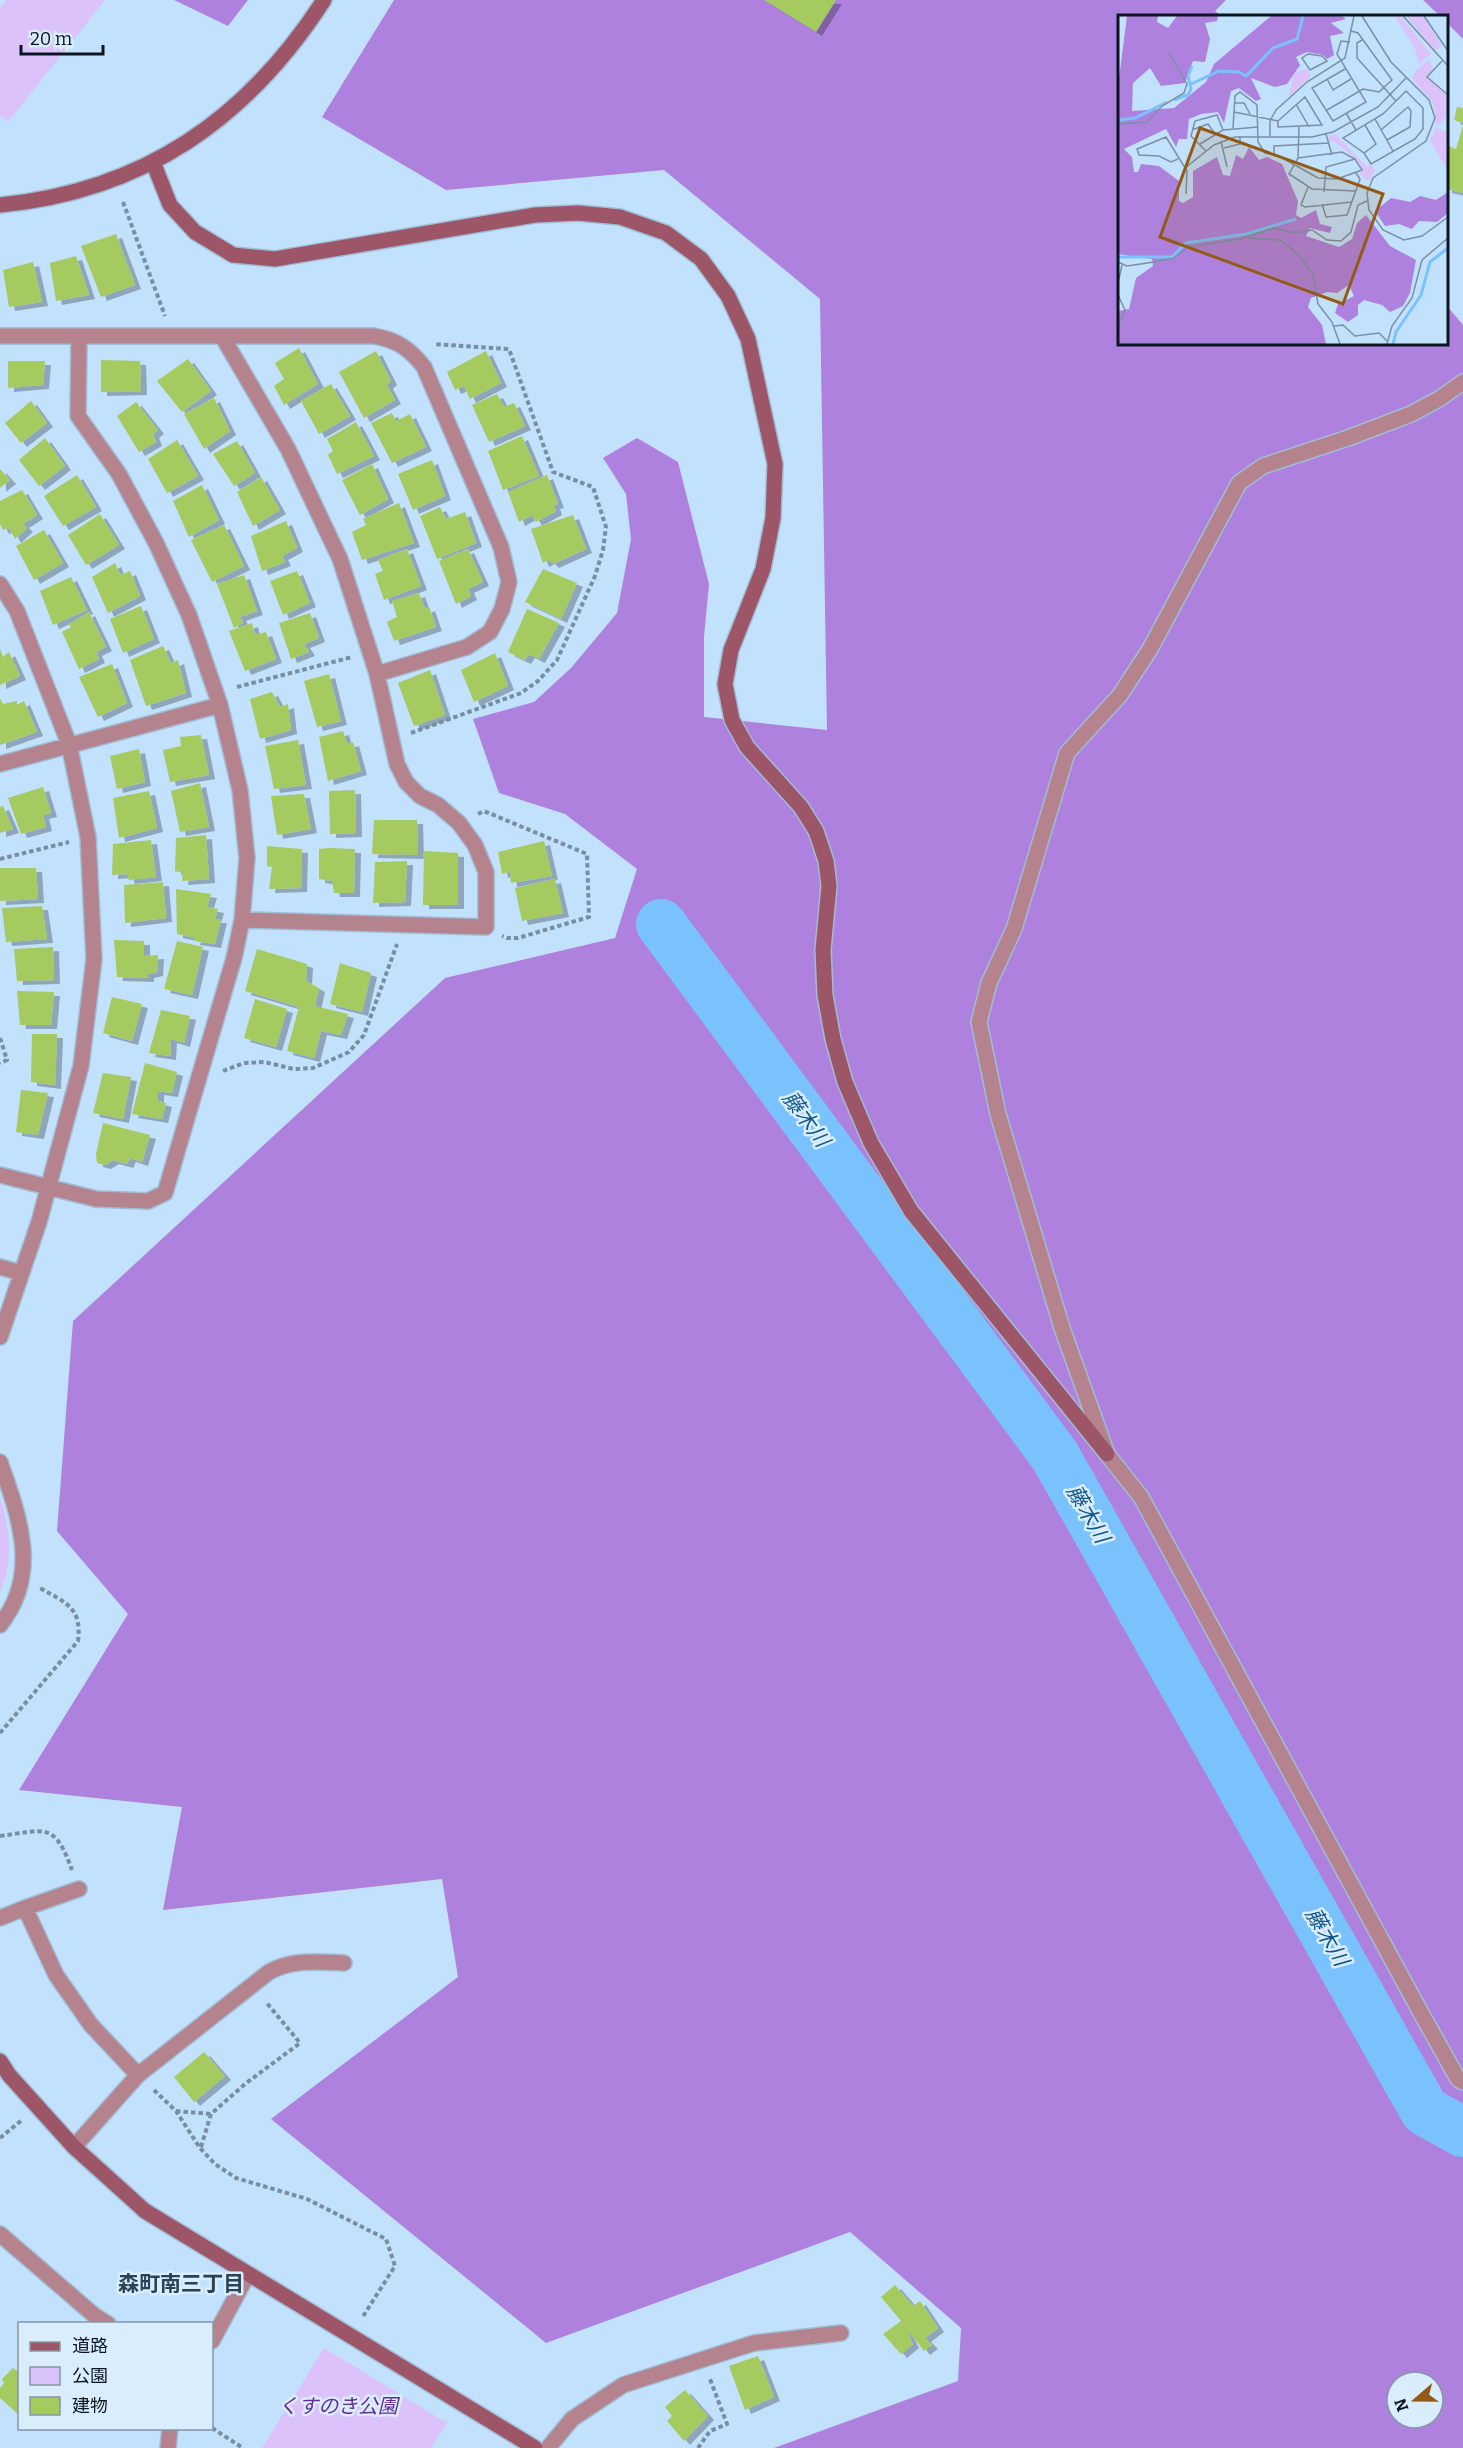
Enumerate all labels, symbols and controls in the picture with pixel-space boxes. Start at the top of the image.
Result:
inset map [1118,15,1448,345]
scale bar [21,18,104,56]
text: 20 m [30,28,72,50]
water label: 藤木川 [777,1086,836,1154]
water label: 藤木川 [1061,1480,1116,1550]
water label: 藤木川 [1300,1903,1355,1973]
district label: 森町南三丁目 [118,2271,244,2297]
legend [18,2322,213,2430]
text: 道路 [72,2335,108,2357]
text: 公園 [72,2365,108,2387]
north arrow [1385,2370,1445,2430]
park label: くすのき公園 [278,2394,401,2418]
text: 建物 [72,2395,108,2417]
text: N [1390,2396,1412,2414]

